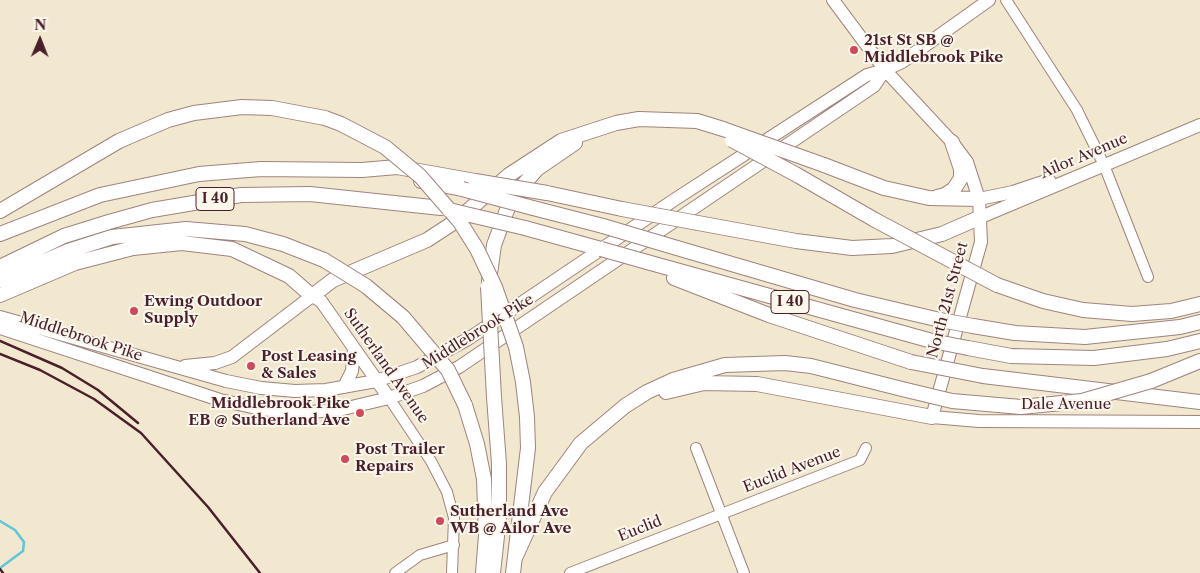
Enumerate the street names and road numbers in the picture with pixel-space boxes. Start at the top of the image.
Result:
street label: Ailor Avenue [1038,130,1130,182]
road number: I 40 [196,188,234,210]
street label: North 21st Street [924,240,972,360]
street label: Middlebrook Pike [419,290,537,374]
road number: I 40 [771,290,809,314]
street label: Sutherland Avenue [340,305,432,427]
street label: Middlebrook Pike [17,309,145,365]
street label: Dale Avenue [1021,396,1111,414]
street label: Euclid Avenue [741,443,843,497]
street label: Euclid [615,512,665,546]

